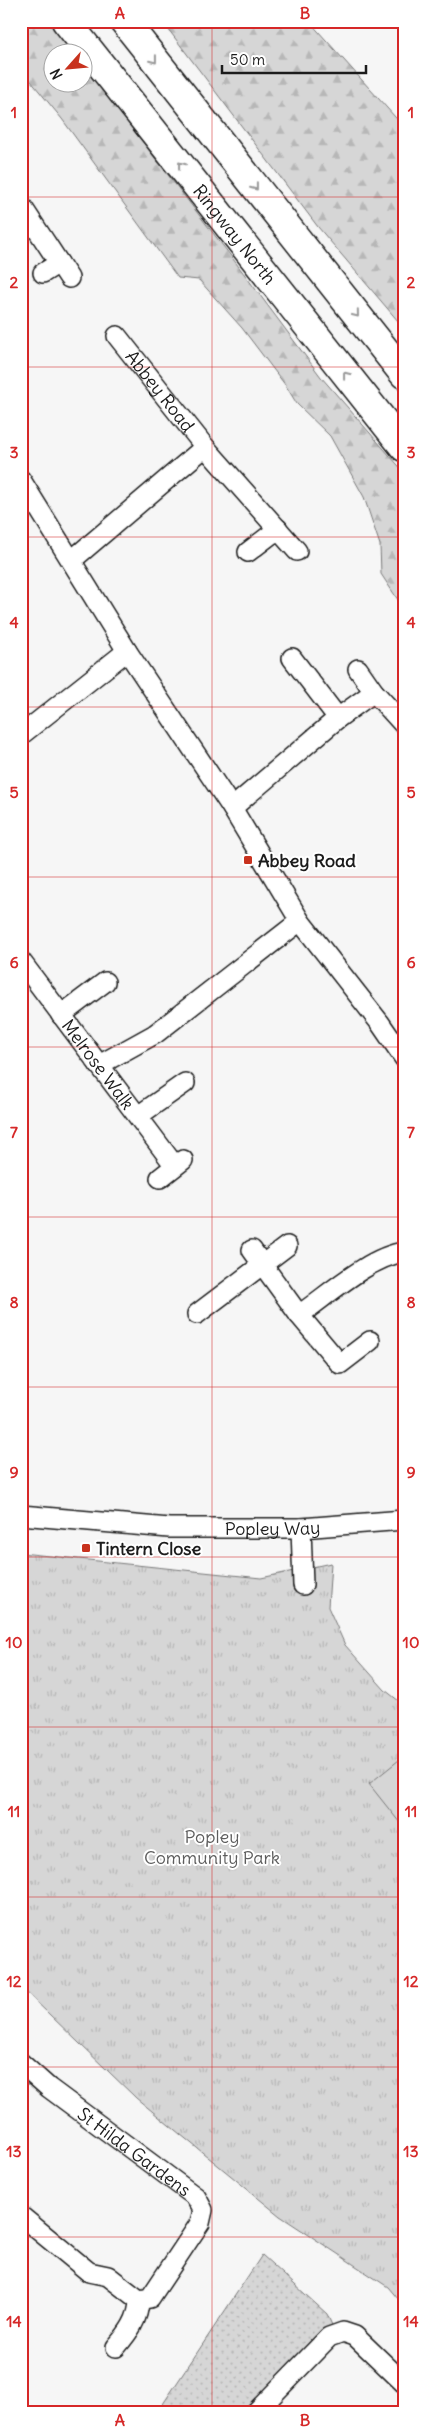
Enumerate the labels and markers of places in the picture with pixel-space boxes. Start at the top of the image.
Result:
place label: Abbey Road [258,849,356,872]
marker: Abbey Road [242,854,254,866]
place label: Tintern Close [96,1537,202,1560]
marker: Tintern Close [80,1542,92,1554]

